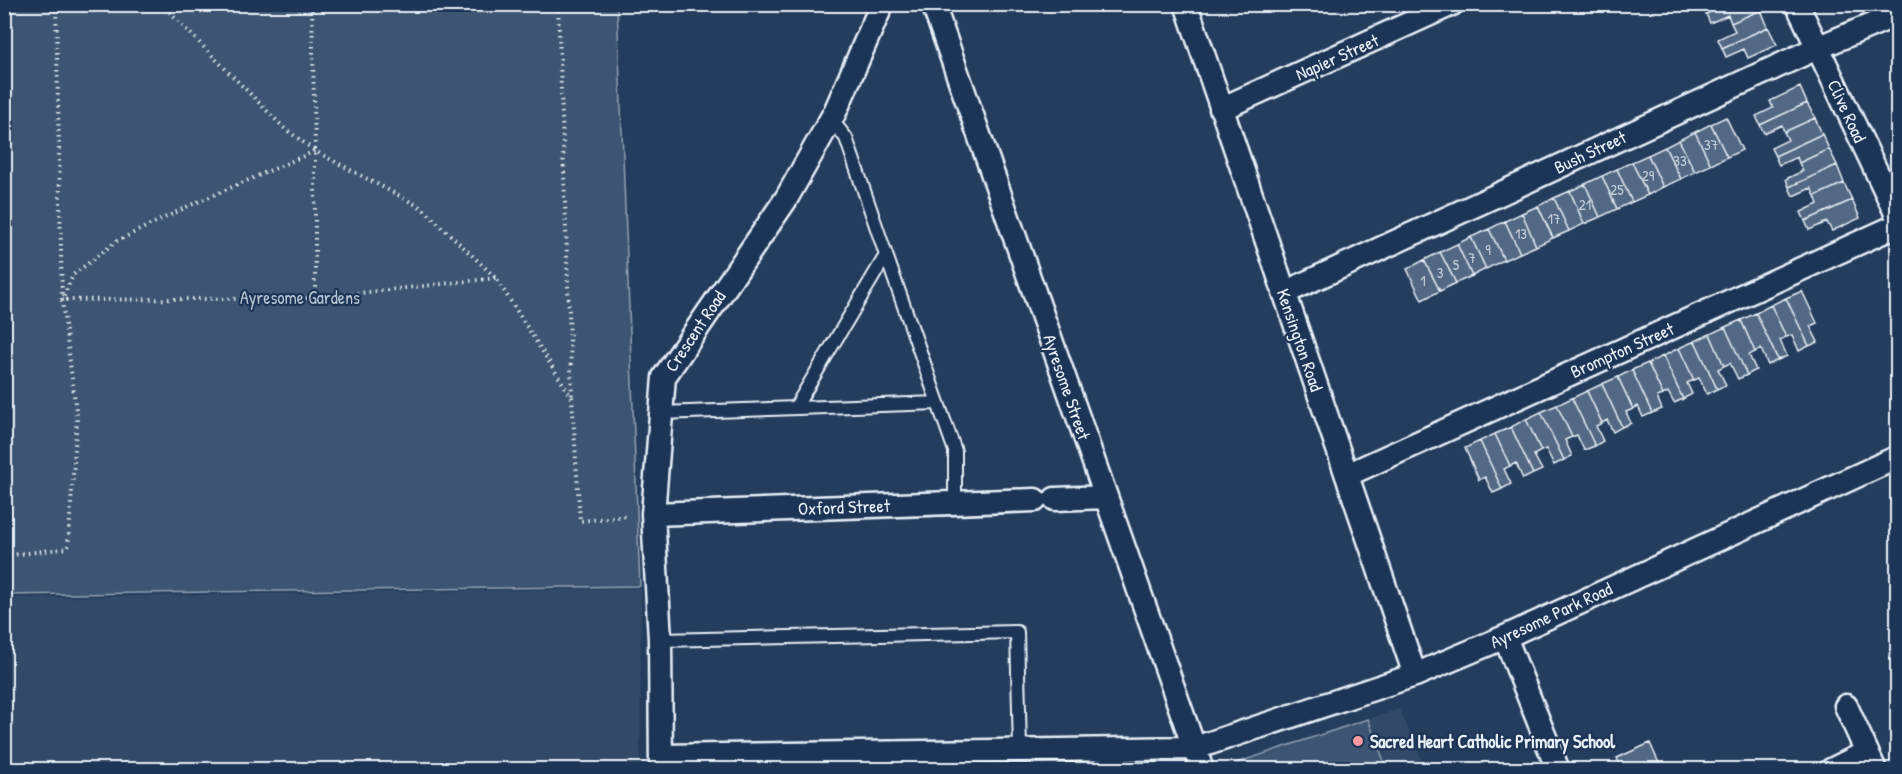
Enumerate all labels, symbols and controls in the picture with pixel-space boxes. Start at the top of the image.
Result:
street label: Napier Street [1291,27,1383,86]
street label: Clive Road [1822,75,1872,147]
street label: Bush Street [1550,124,1631,180]
house number: 37 [1704,134,1718,155]
house number: 33 [1673,150,1687,171]
house number: 29 [1642,165,1655,186]
house number: 25 [1610,179,1624,200]
house number: 21 [1579,194,1591,215]
house number: 17 [1548,208,1560,229]
house number: 13 [1515,223,1527,244]
house number: 9 [1485,239,1491,260]
house number: 7 [1468,247,1476,268]
house number: 5 [1453,254,1460,275]
house number: 3 [1437,262,1444,283]
house number: 1 [1420,270,1426,291]
park label: Ayresome Gardens [240,285,360,310]
street label: Crescent Road [659,285,731,377]
street label: Kensington Road [1271,285,1329,395]
street label: Brompton Street [1566,316,1678,384]
street label: Ayresome Street [1037,331,1097,444]
street label: Oxford Street [798,493,891,521]
street label: Ayresome Park Road [1486,576,1616,654]
place label: Sacred Heart Catholic Primary School [1370,729,1616,755]
marker: Sacred Heart Catholic Primary School [1351,734,1365,748]

